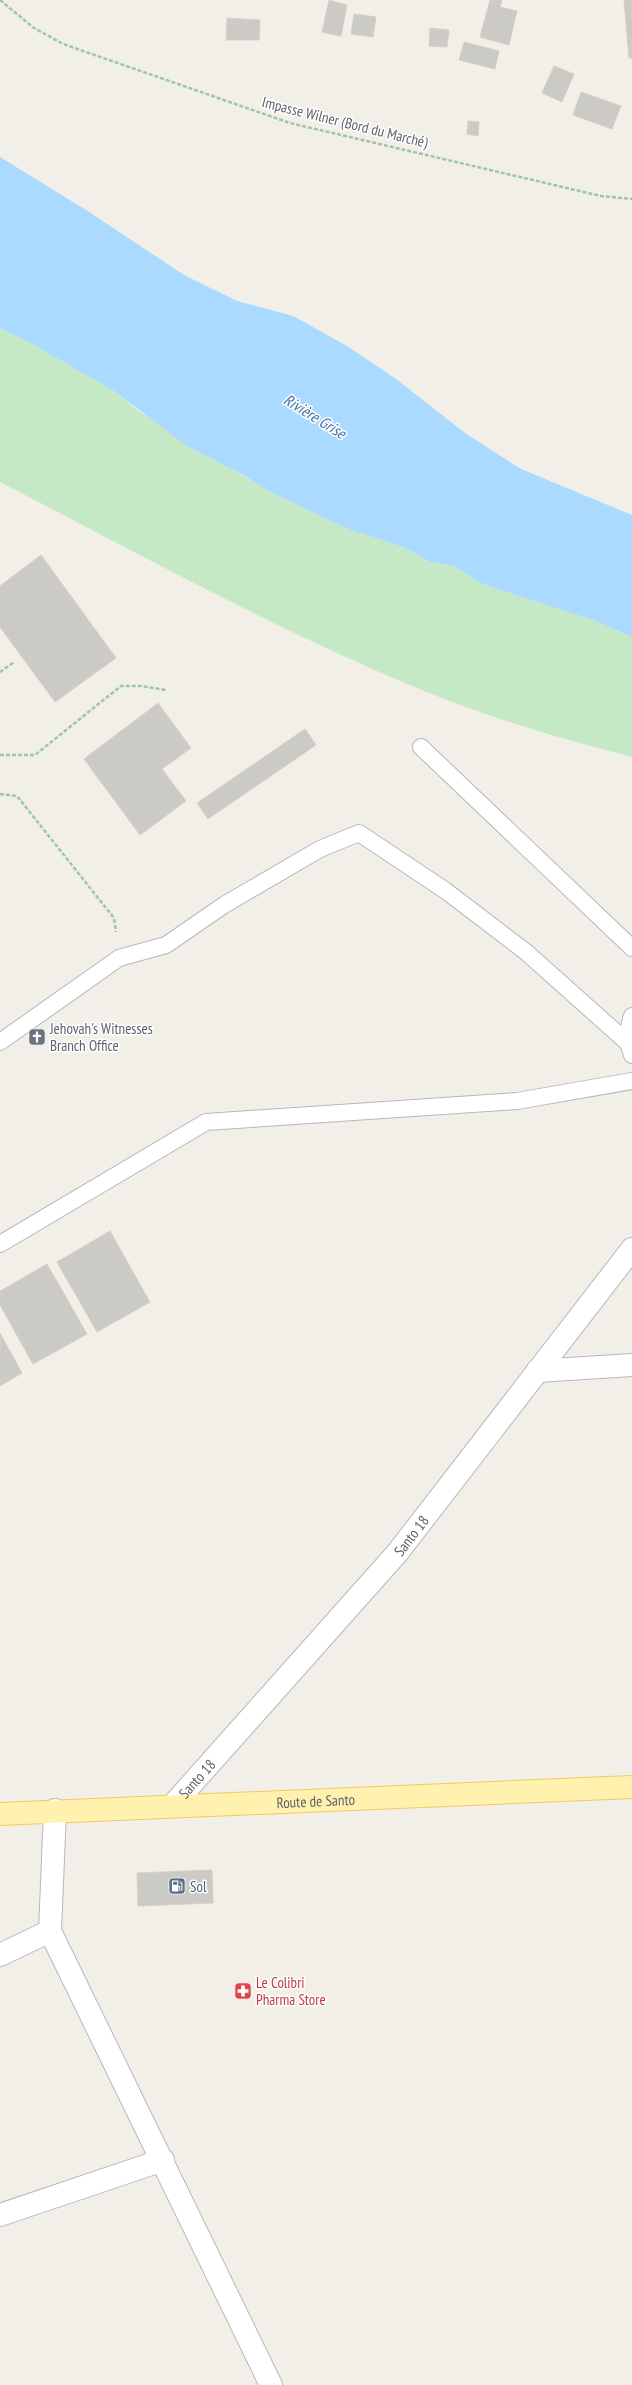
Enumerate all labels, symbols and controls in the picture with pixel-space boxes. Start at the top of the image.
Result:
street label: Impasse Wilner (Bord du Marché) [260,92,430,152]
water label: Rivière Grise [280,389,351,444]
place label: Jehovah's Witnesses Branch Office [49,1019,153,1055]
church icon: Jehovah's Witnesses Branch Office [27,1027,47,1047]
street label: Santo 18 [389,1511,432,1559]
street label: Santo 18 [174,1755,219,1802]
street label: Route de Santo [276,1789,355,1812]
fuel station icon: Sol [167,1876,187,1896]
place label: Sol [190,1877,207,1896]
place label: Le Colibri Pharma Store [256,1973,326,2009]
pharmacy icon: Le Colibri Pharma Store [233,1981,253,2001]

